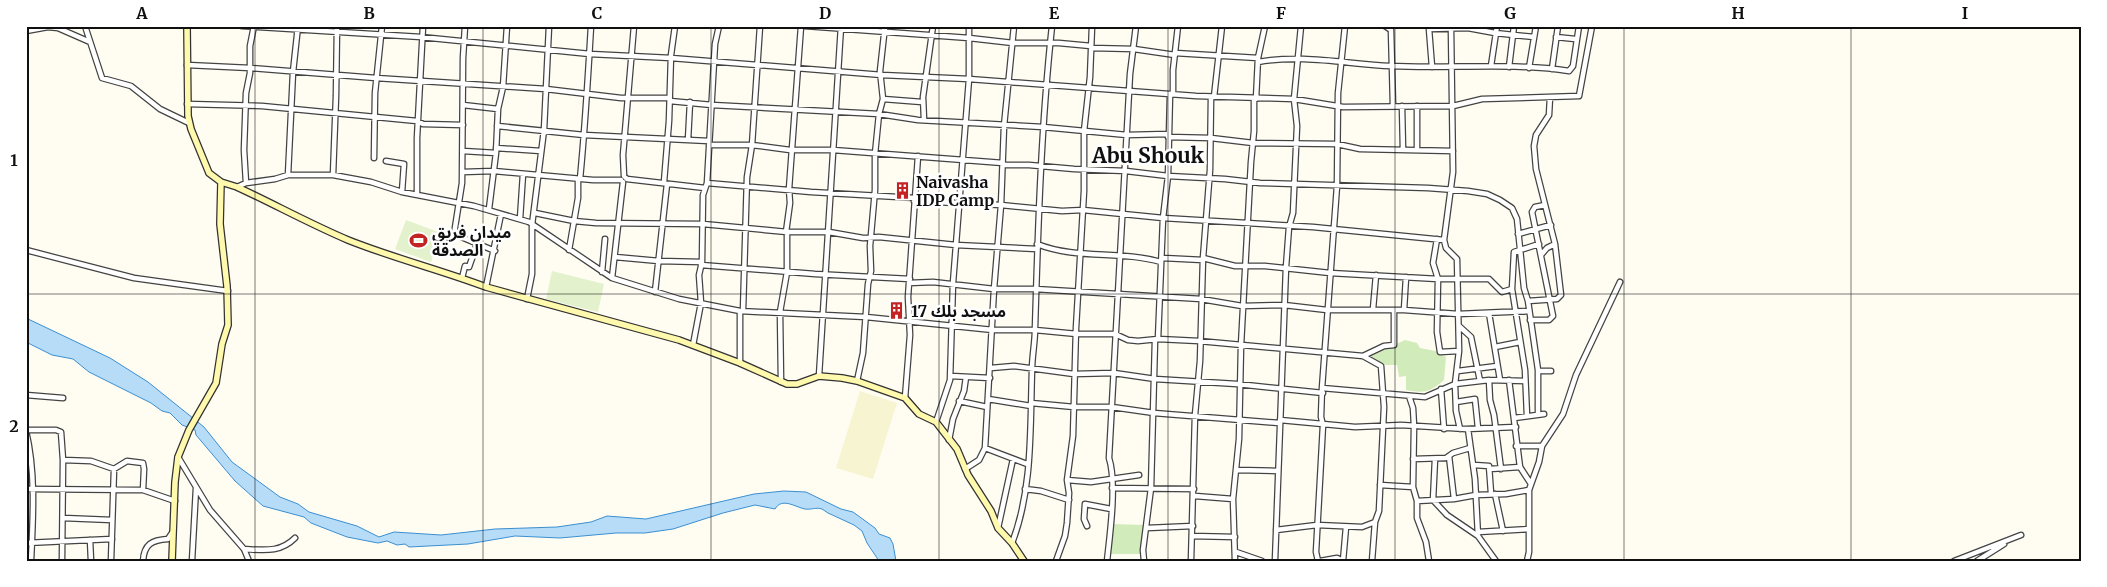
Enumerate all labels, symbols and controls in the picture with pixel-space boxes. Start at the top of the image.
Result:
text: A [135,3,148,23]
text: B [363,3,375,23]
text: C [592,3,602,23]
text: D [819,3,831,23]
text: E [1049,3,1060,23]
text: F [1276,3,1286,23]
text: G [1504,3,1516,23]
text: H [1731,3,1745,23]
text: I [1962,3,1968,23]
district label: Abu Shouk [1091,142,1204,169]
text: 1 [10,150,18,170]
place label: Naivasha IDP Camp [916,172,994,210]
building icon: Naivasha IDP Camp [892,181,912,201]
place label: ميدان فريق الصدقة [432,222,511,260]
sports icon: ميدان فريق الصدقة [408,231,428,251]
building icon: مسجد بلك 17 [887,301,907,321]
place label: مسجد بلك 17 [911,301,1006,321]
text: 2 [9,416,19,436]

